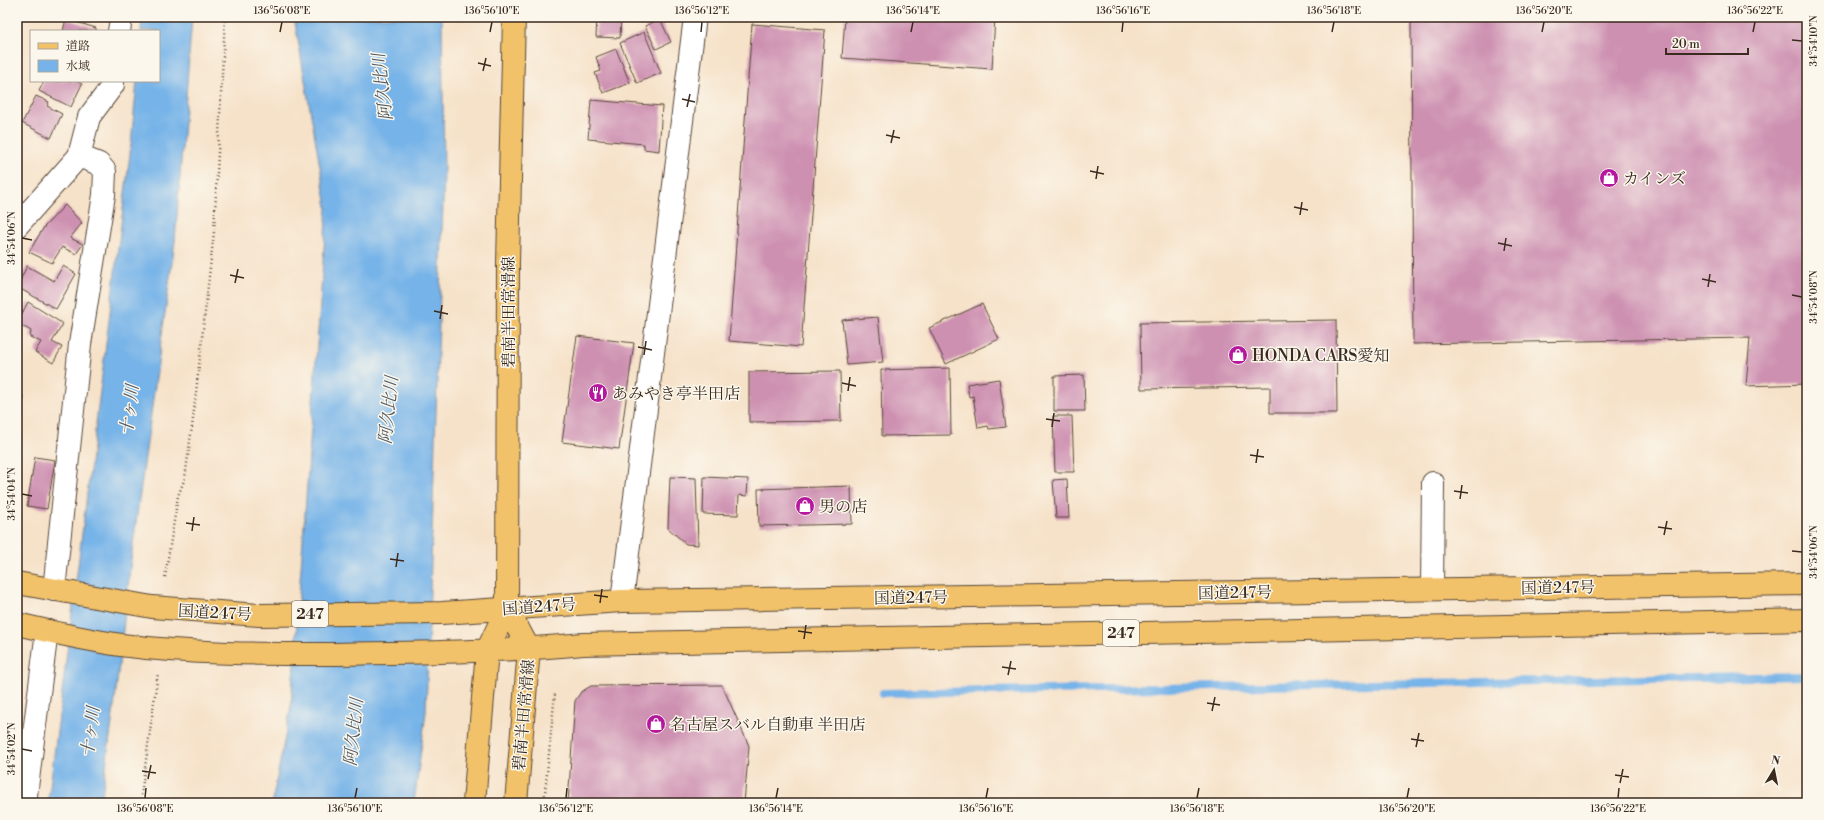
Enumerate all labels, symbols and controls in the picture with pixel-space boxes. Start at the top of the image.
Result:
text: 136°56'08"E [254,5,311,17]
text: 136°56'10"E [465,5,519,17]
text: 136°56'12"E [675,5,729,17]
text: 136°56'14"E [886,5,940,17]
text: 136°56'16"E [1096,5,1150,17]
text: 136°56'18"E [1307,5,1361,17]
text: 136°56'20"E [1516,5,1572,17]
text: 136°56'22"E [1727,5,1783,17]
text: 34°54'10"N [1808,15,1820,67]
legend [30,30,160,82]
scale bar [1666,30,1748,56]
text: 20 m [1672,37,1700,52]
text: 道路 [66,39,90,54]
water label: 阿久比川 [368,50,398,122]
text: 水域 [66,59,90,74]
shop icon: カインズ [1598,167,1620,189]
place label: カインズ [1623,169,1686,189]
text: 34°54'06"N [6,211,18,265]
street label: 碧南半田常滑線 [499,256,519,368]
text: 34°54'08"N [1808,270,1820,324]
shop icon: HONDA CARS愛知 [1227,344,1249,366]
place label: HONDA CARS愛知 [1252,346,1390,366]
water label: 阿久比川 [375,373,404,445]
water label: 十ヶ川 [116,381,144,437]
restaurant icon: あみやき亭半田店 [587,382,609,404]
place label: あみやき亭半田店 [612,384,740,404]
text: 34°54'04"N [6,467,18,521]
shop icon: 男の店 [794,495,816,517]
place label: 男の店 [819,497,867,517]
text: 34°54'06"N [1808,525,1820,579]
street label: 国道247号 [1521,577,1595,599]
street label: 国道247号 [1198,582,1272,604]
street label: 国道247号 [874,587,948,609]
street label: 国道247号 [501,594,577,620]
street label: 国道247号 [177,601,253,625]
road number: 247 [292,601,328,627]
road number: 247 [1103,620,1139,646]
street label: 碧南半田常滑線 [509,658,539,772]
water label: 阿久比川 [340,695,369,767]
water label: 十ヶ川 [77,703,105,759]
shop icon: 名古屋スバル自動車 半田店 [645,713,667,735]
place label: 名古屋スバル自動車 半田店 [670,715,865,735]
text: 34°54'02"N [6,722,18,775]
north arrow [1754,750,1794,790]
text: N [1770,753,1781,769]
text: 136°56'08"E [117,803,174,815]
text: 136°56'10"E [328,803,382,815]
text: 136°56'12"E [539,803,593,815]
text: 136°56'14"E [749,803,803,815]
text: 136°56'16"E [959,803,1013,815]
text: 136°56'18"E [1170,803,1224,815]
text: 136°56'20"E [1379,803,1435,815]
text: 136°56'22"E [1590,803,1646,815]

